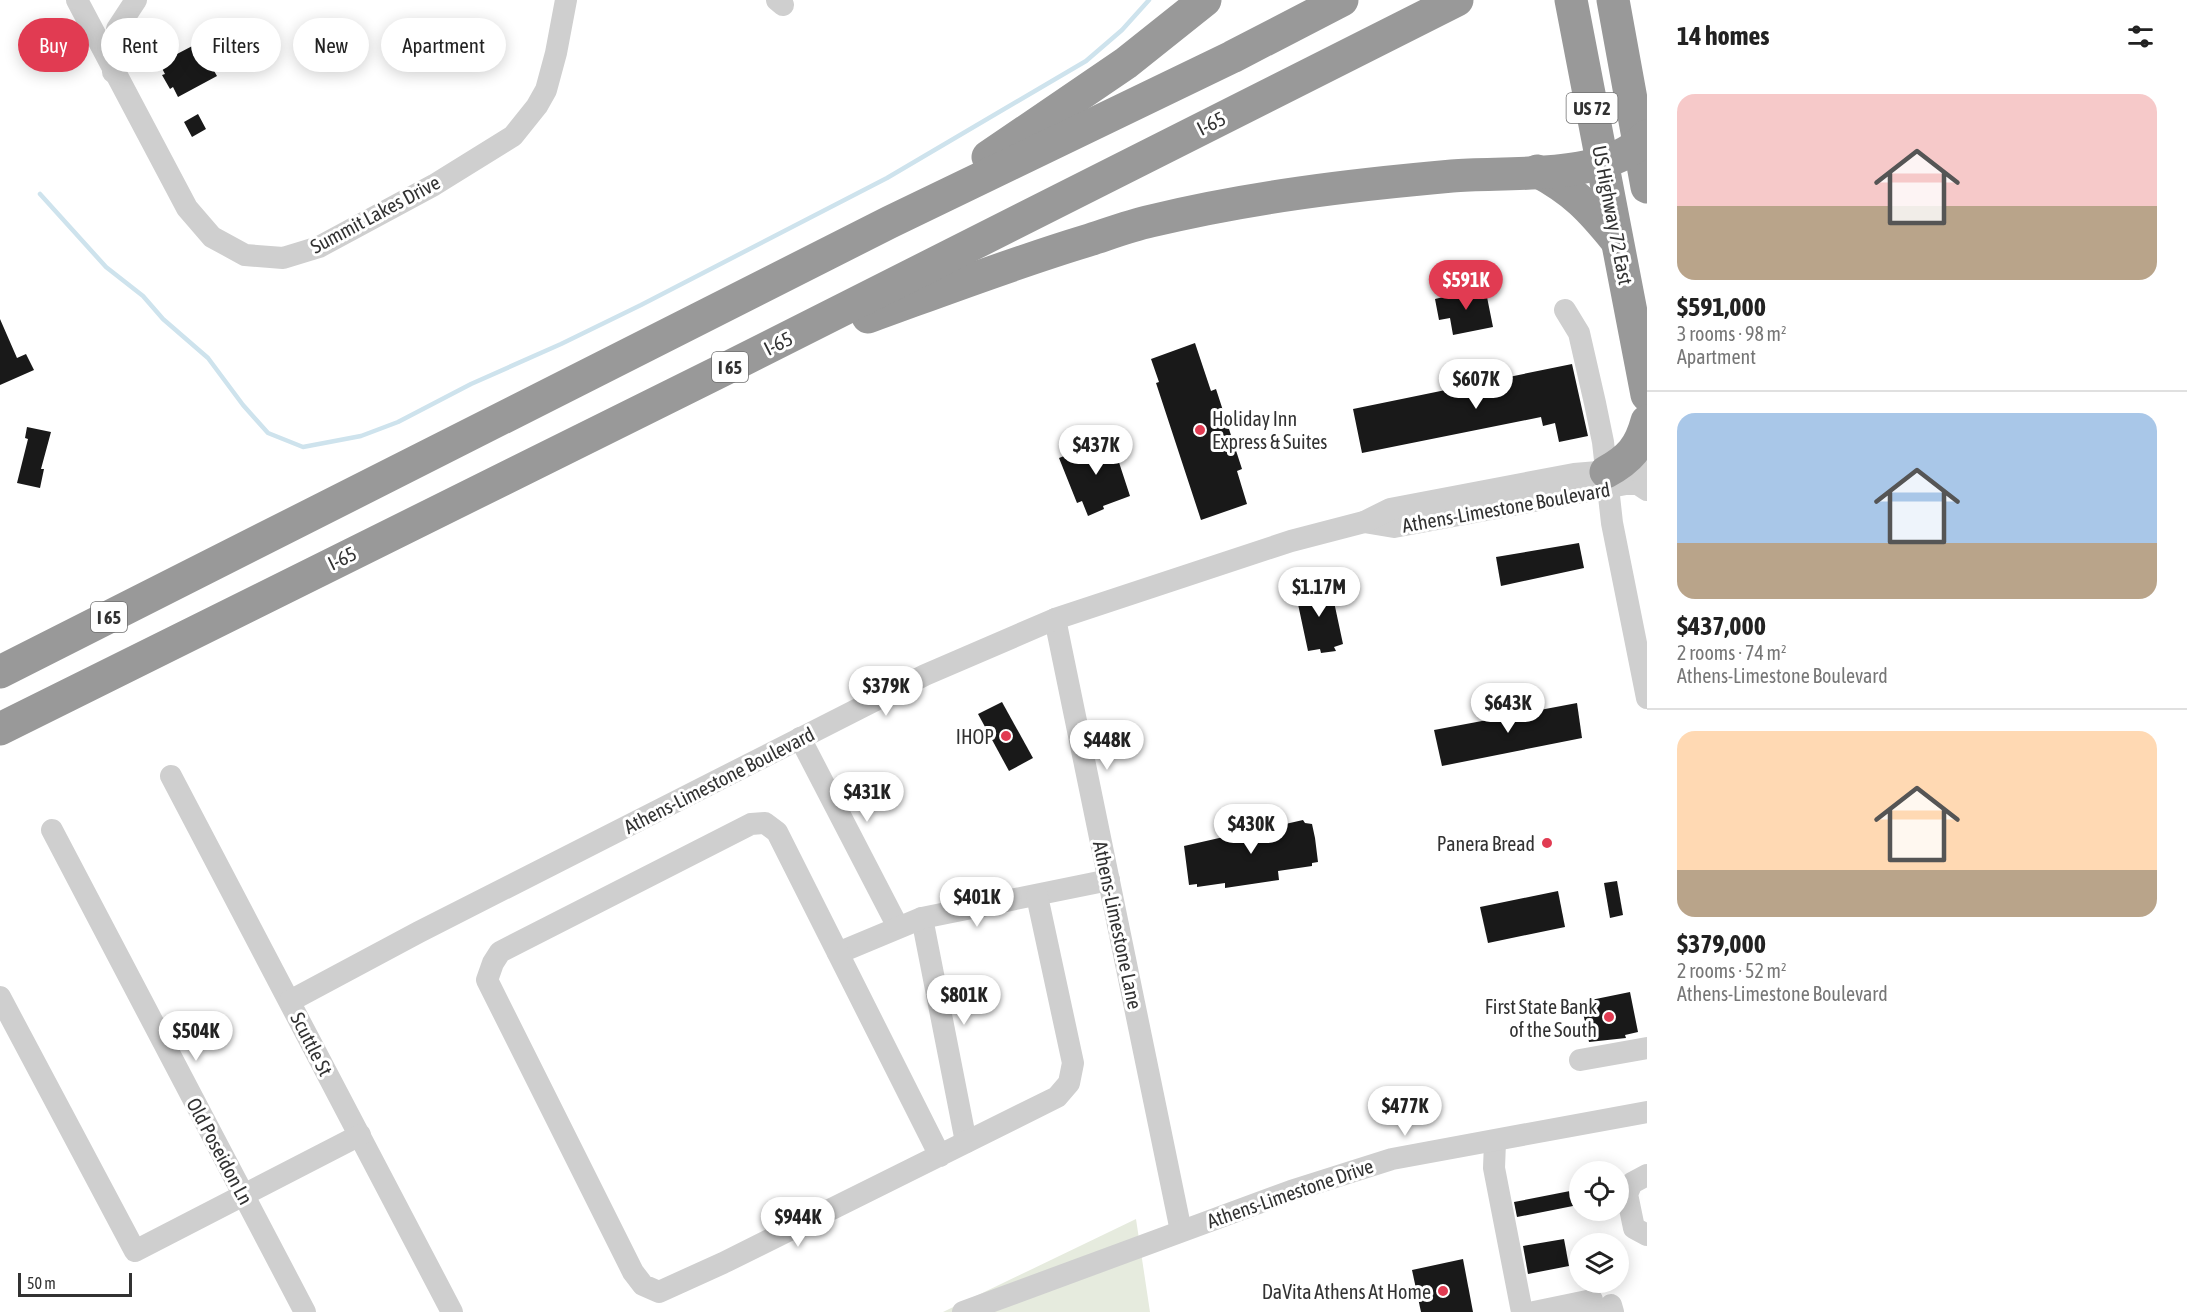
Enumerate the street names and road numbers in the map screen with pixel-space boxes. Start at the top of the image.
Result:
road number: US 72 [1566,93,1618,123]
street label: I-65 [1193,106,1229,140]
street label: US Highway 72 East [1588,143,1638,287]
street label: Summit Lakes Drive [306,170,444,258]
street label: I-65 [760,326,796,360]
road number: I 65 [712,352,748,382]
street label: Athens-Limestone Boulevard [1400,477,1612,537]
street label: I-65 [324,541,360,575]
road number: I 65 [91,602,127,632]
street label: Athens-Limestone Boulevard [620,722,818,838]
street label: Athens-Limestone Lane [1089,839,1147,1011]
street label: Scuttle St [286,1008,338,1080]
street label: Old Poseidon Ln [182,1094,258,1208]
street label: Athens-Limestone Drive [1204,1154,1376,1232]

